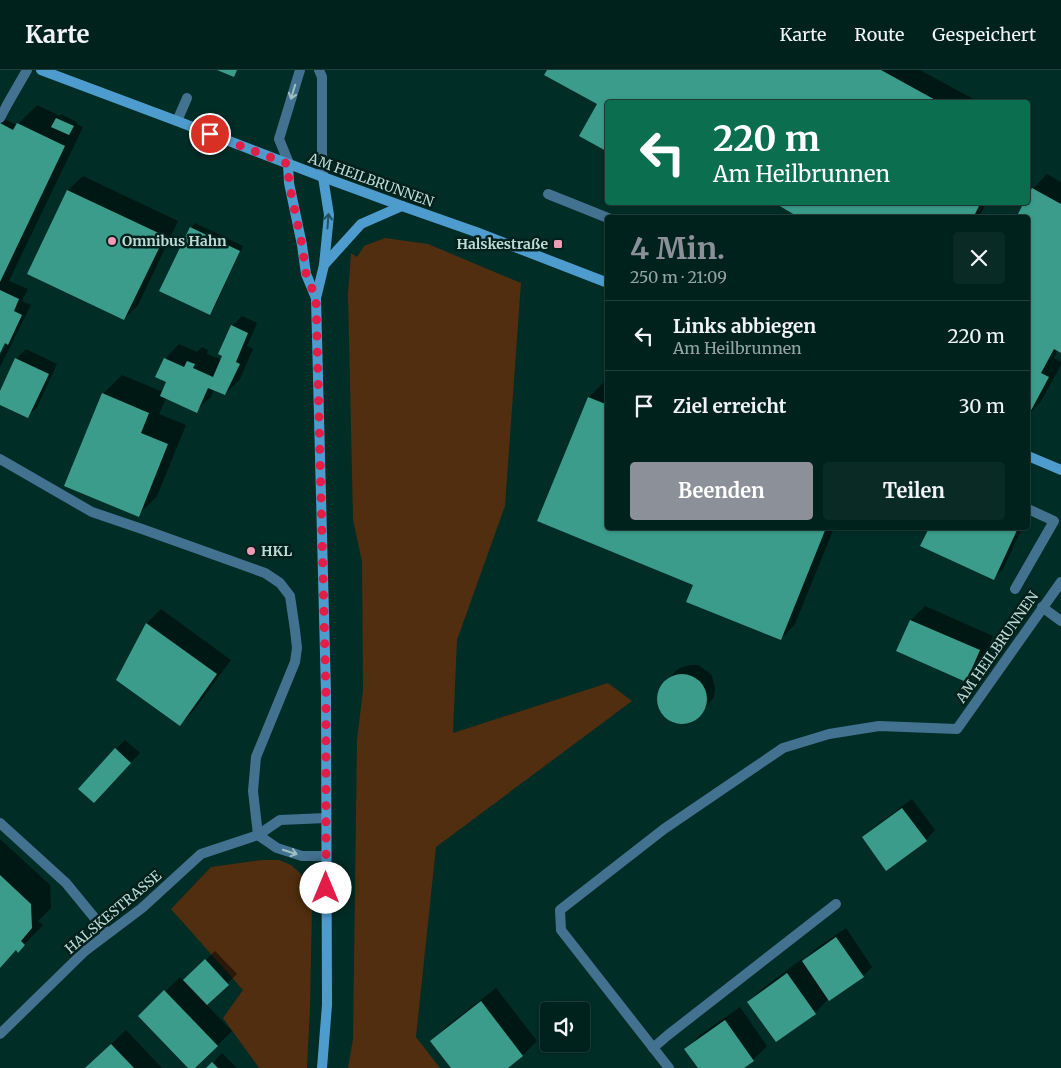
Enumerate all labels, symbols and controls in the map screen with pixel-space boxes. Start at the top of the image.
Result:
text: Karte [25,19,90,50]
text: Karte [780,23,826,46]
text: Route [854,23,904,46]
text: Gespeichert [932,23,1036,46]
one-way arrow [287,83,297,99]
pin [189,113,231,155]
text: 220 m [713,117,820,161]
icon: arrive [196,120,224,148]
icon: left [630,120,695,185]
street label: AM HEILBRUNNEN [305,149,436,211]
text: Am Heilbrunnen [713,160,890,188]
one-way arrow [323,213,332,229]
text: 4 Min. [630,229,725,267]
place label: Omnibus Hahn [122,232,227,250]
button: close [953,232,1005,284]
marker: Omnibus Hahn [106,235,118,247]
place label: Halskestraße [456,235,548,253]
marker: Halskestraße [552,238,564,250]
text: 250 m · 21:09 [630,267,727,287]
text: Links abbiegen [673,314,816,338]
icon: left [630,322,658,350]
text: 220 m [948,324,1005,348]
text: Am Heilbrunnen [673,338,802,358]
icon: arrive [630,392,658,420]
text: Ziel erreicht [673,394,786,418]
text: 30 m [959,394,1005,418]
button: Beenden [630,462,813,520]
button: Teilen [823,462,1005,520]
place label: HKL [261,542,292,560]
marker: HKL [245,545,257,557]
street label: AM HEILBRUNNEN [951,588,1042,707]
one-way arrow [282,848,298,858]
position arrow [299,861,351,913]
street label: HALSKESTRASSE [61,866,165,958]
map controls [540,1002,590,1052]
button: sound [540,1002,590,1052]

